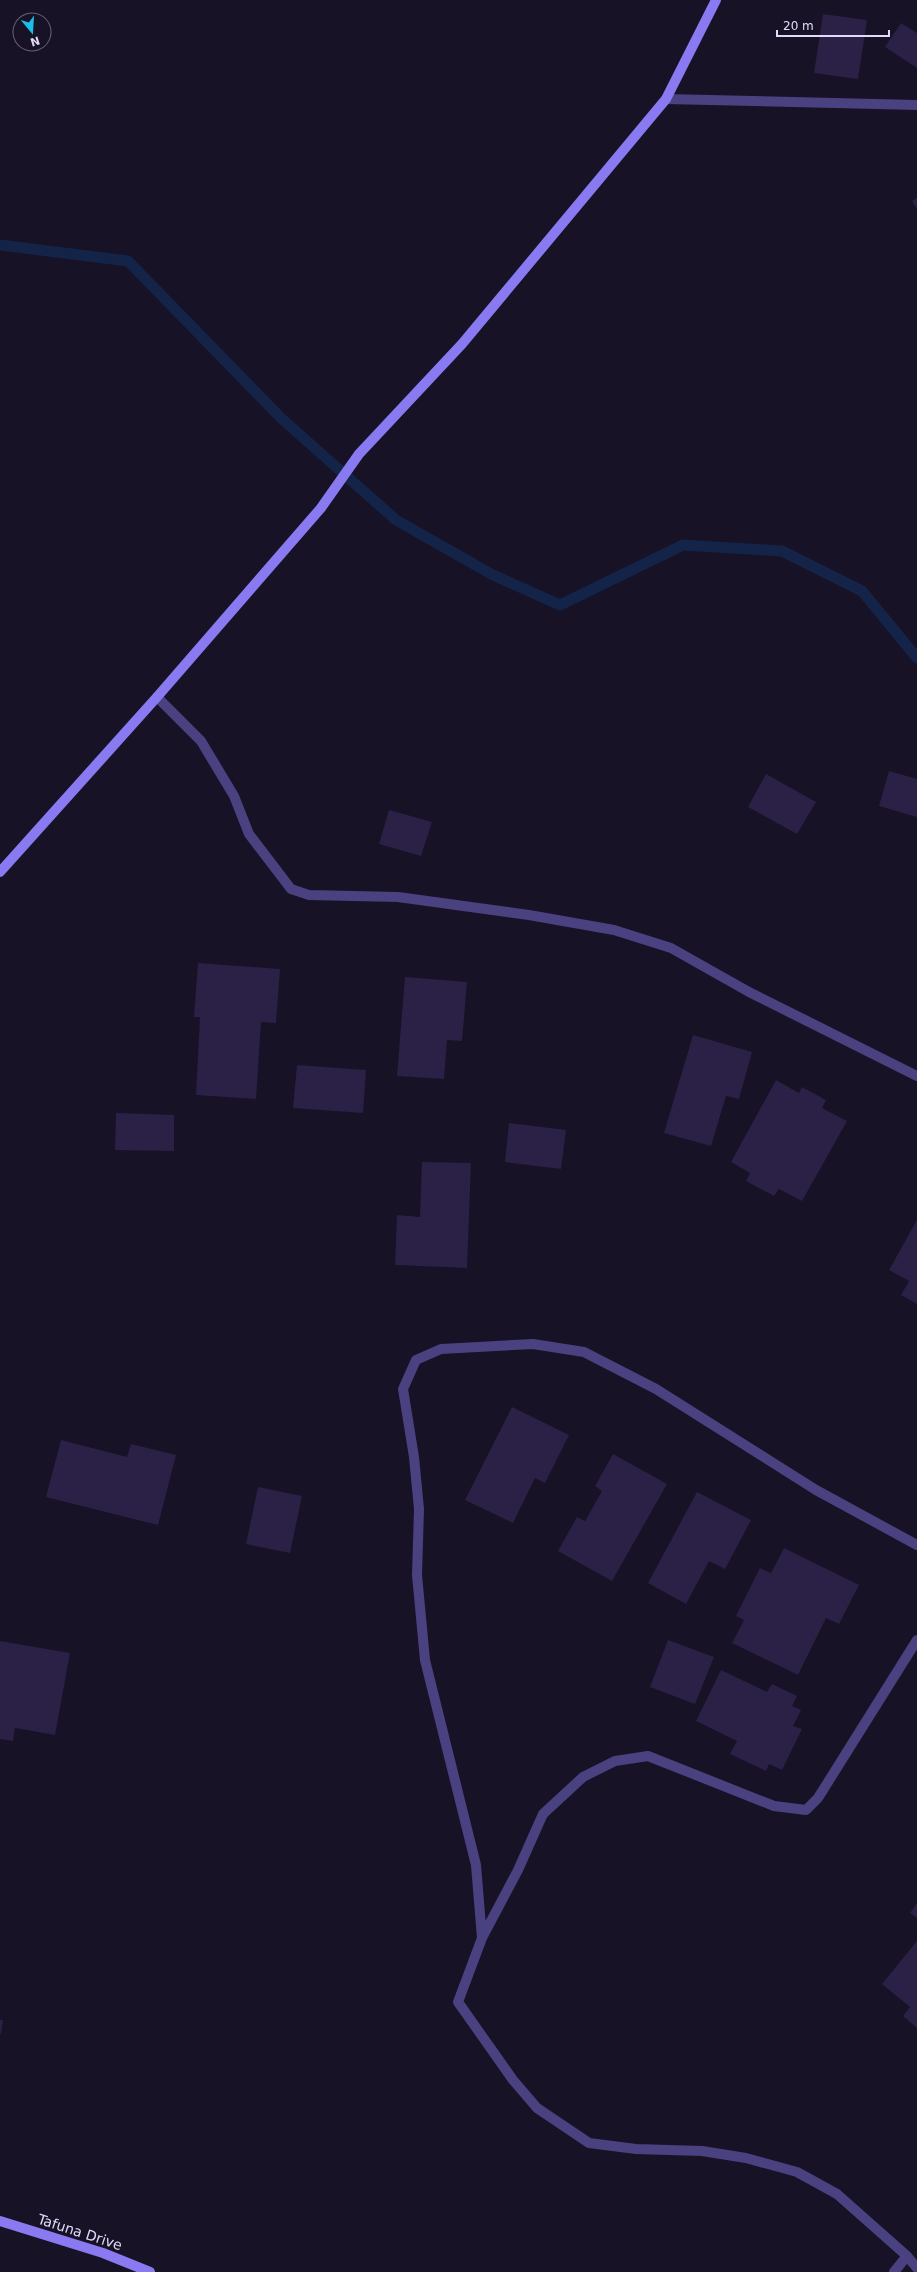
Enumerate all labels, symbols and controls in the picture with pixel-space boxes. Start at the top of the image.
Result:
north arrow [12,12,52,52]
scale bar [777,12,889,38]
text: 20 m [783,19,814,33]
text: N [29,33,41,49]
street label: Tafuna Drive [35,2211,124,2253]

